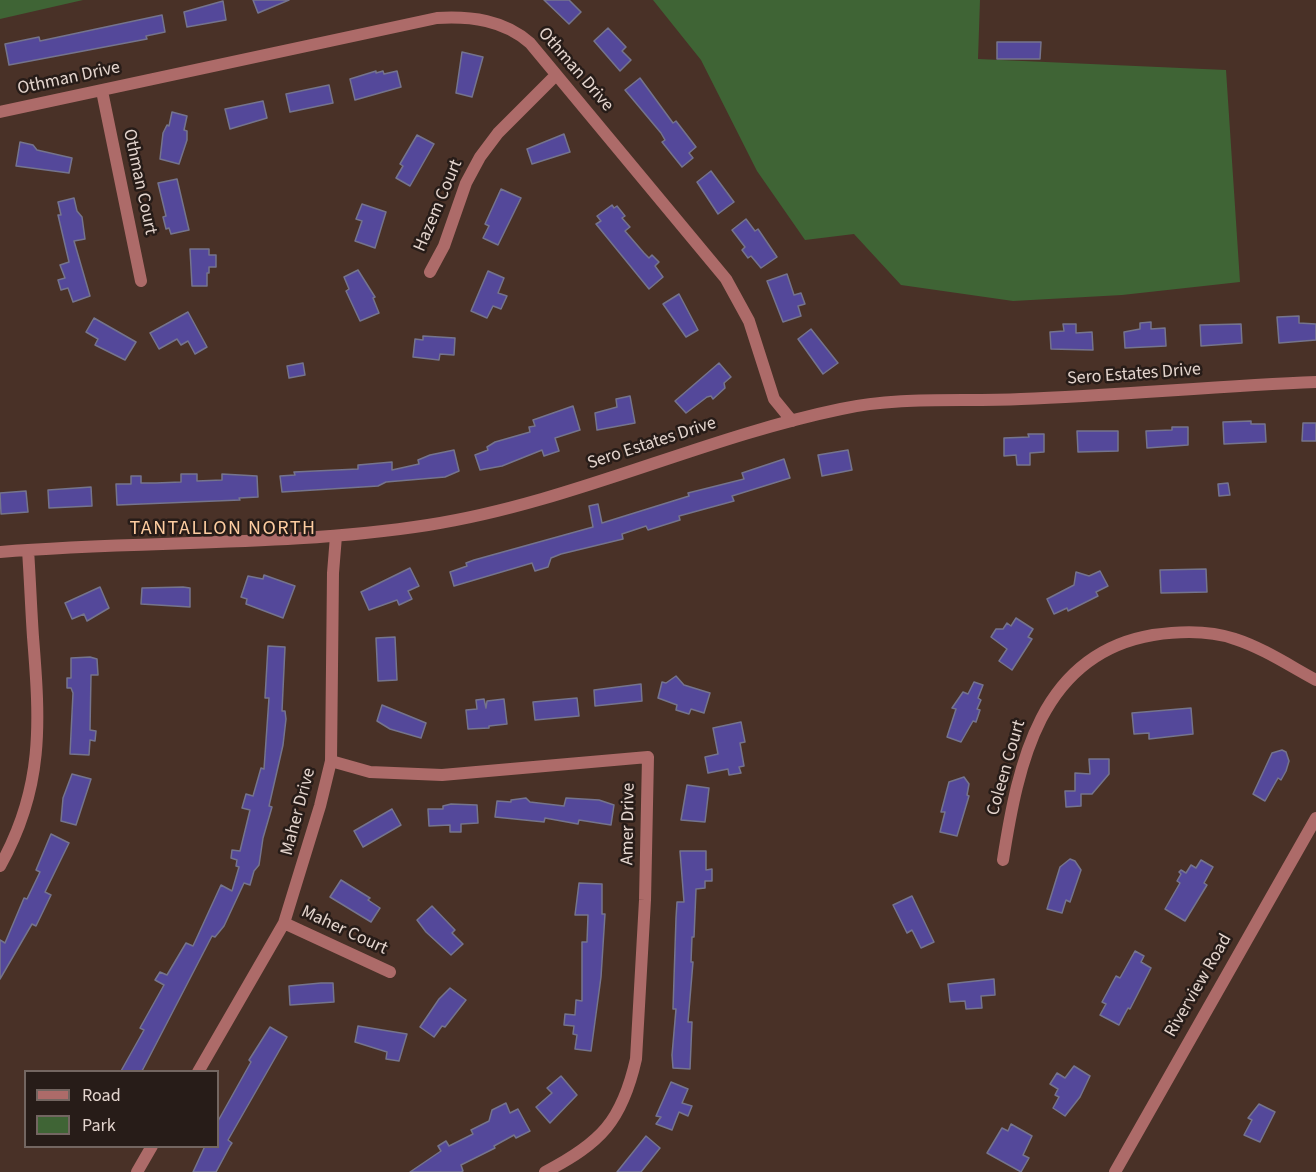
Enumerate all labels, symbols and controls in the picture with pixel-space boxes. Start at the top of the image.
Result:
street label: Othman Drive [533,24,617,116]
street label: Othman Drive [16,58,122,100]
street label: Othman Court [117,127,161,237]
street label: Hazem Court [410,157,468,255]
street label: Sero Estates Drive [1066,360,1202,390]
street label: Sero Estates Drive [585,413,719,475]
district label: TANTALLON NORTH [129,518,317,542]
street label: Coleen Court [983,718,1031,818]
street label: Maher Drive [277,766,321,858]
street label: Amer Drive [617,783,641,865]
street label: Maher Court [297,902,391,960]
street label: Riverview Road [1161,931,1237,1041]
legend [24,1070,219,1148]
text: Road [82,1083,121,1108]
text: Park [82,1113,116,1138]

